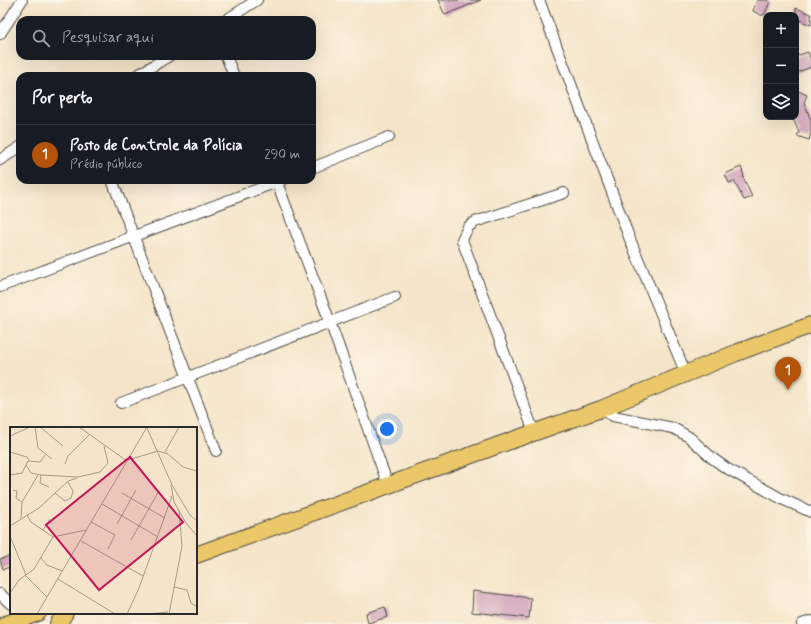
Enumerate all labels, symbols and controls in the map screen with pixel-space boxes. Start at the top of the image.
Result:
map controls [763,12,799,120]
button: + [763,12,799,48]
search box [16,16,316,60]
icon: search [30,27,52,49]
text: Pesquisar aqui [62,28,154,48]
button: − [763,48,799,84]
button: layers [763,84,799,120]
text: Por perto [32,87,93,109]
text: Posto de Controle da Polícia [70,136,243,156]
text: 1 [42,146,48,163]
text: 290 m [264,146,300,163]
text: Prédio público [70,156,142,173]
pin: 1 [775,357,801,390]
your location [377,419,397,439]
inset map [10,427,197,614]

